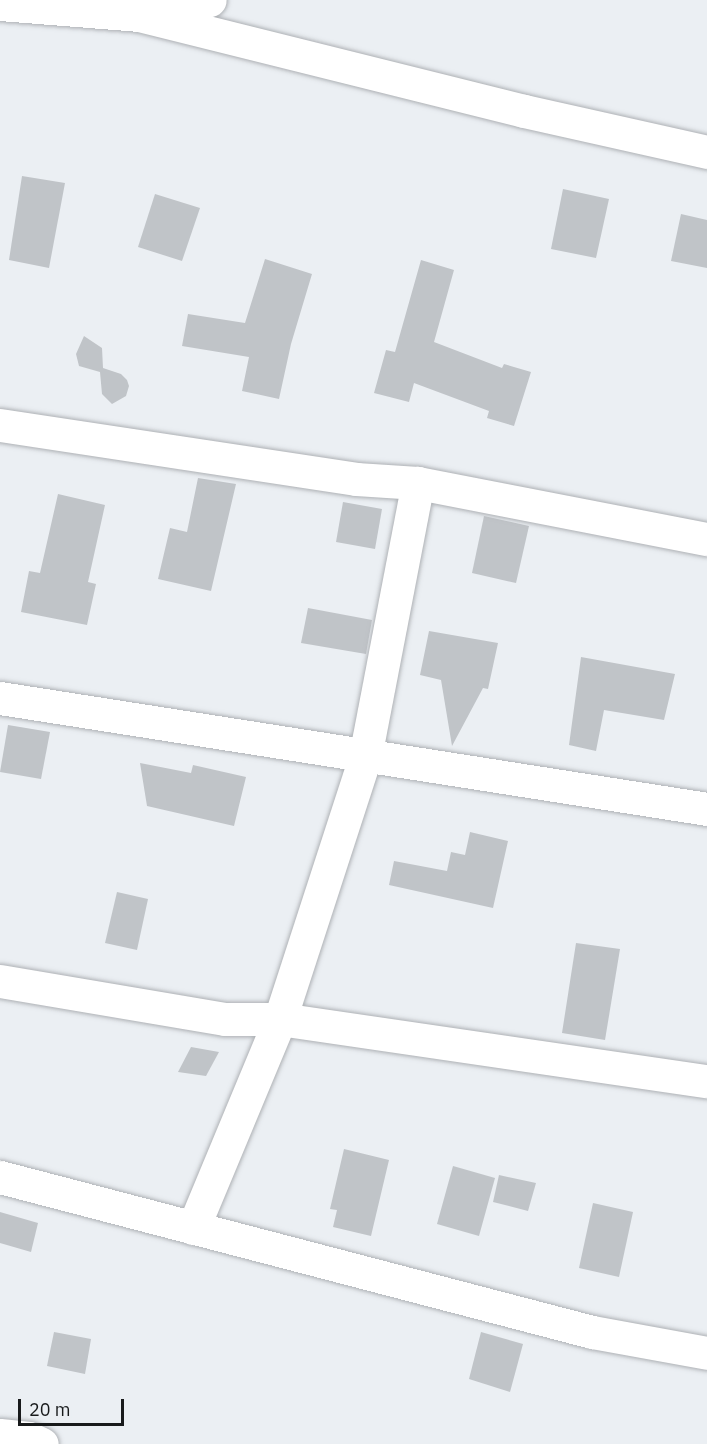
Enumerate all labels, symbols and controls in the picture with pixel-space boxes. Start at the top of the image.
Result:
scale bar [21,1387,128,1425]
text: 20 m [29,1398,71,1421]

